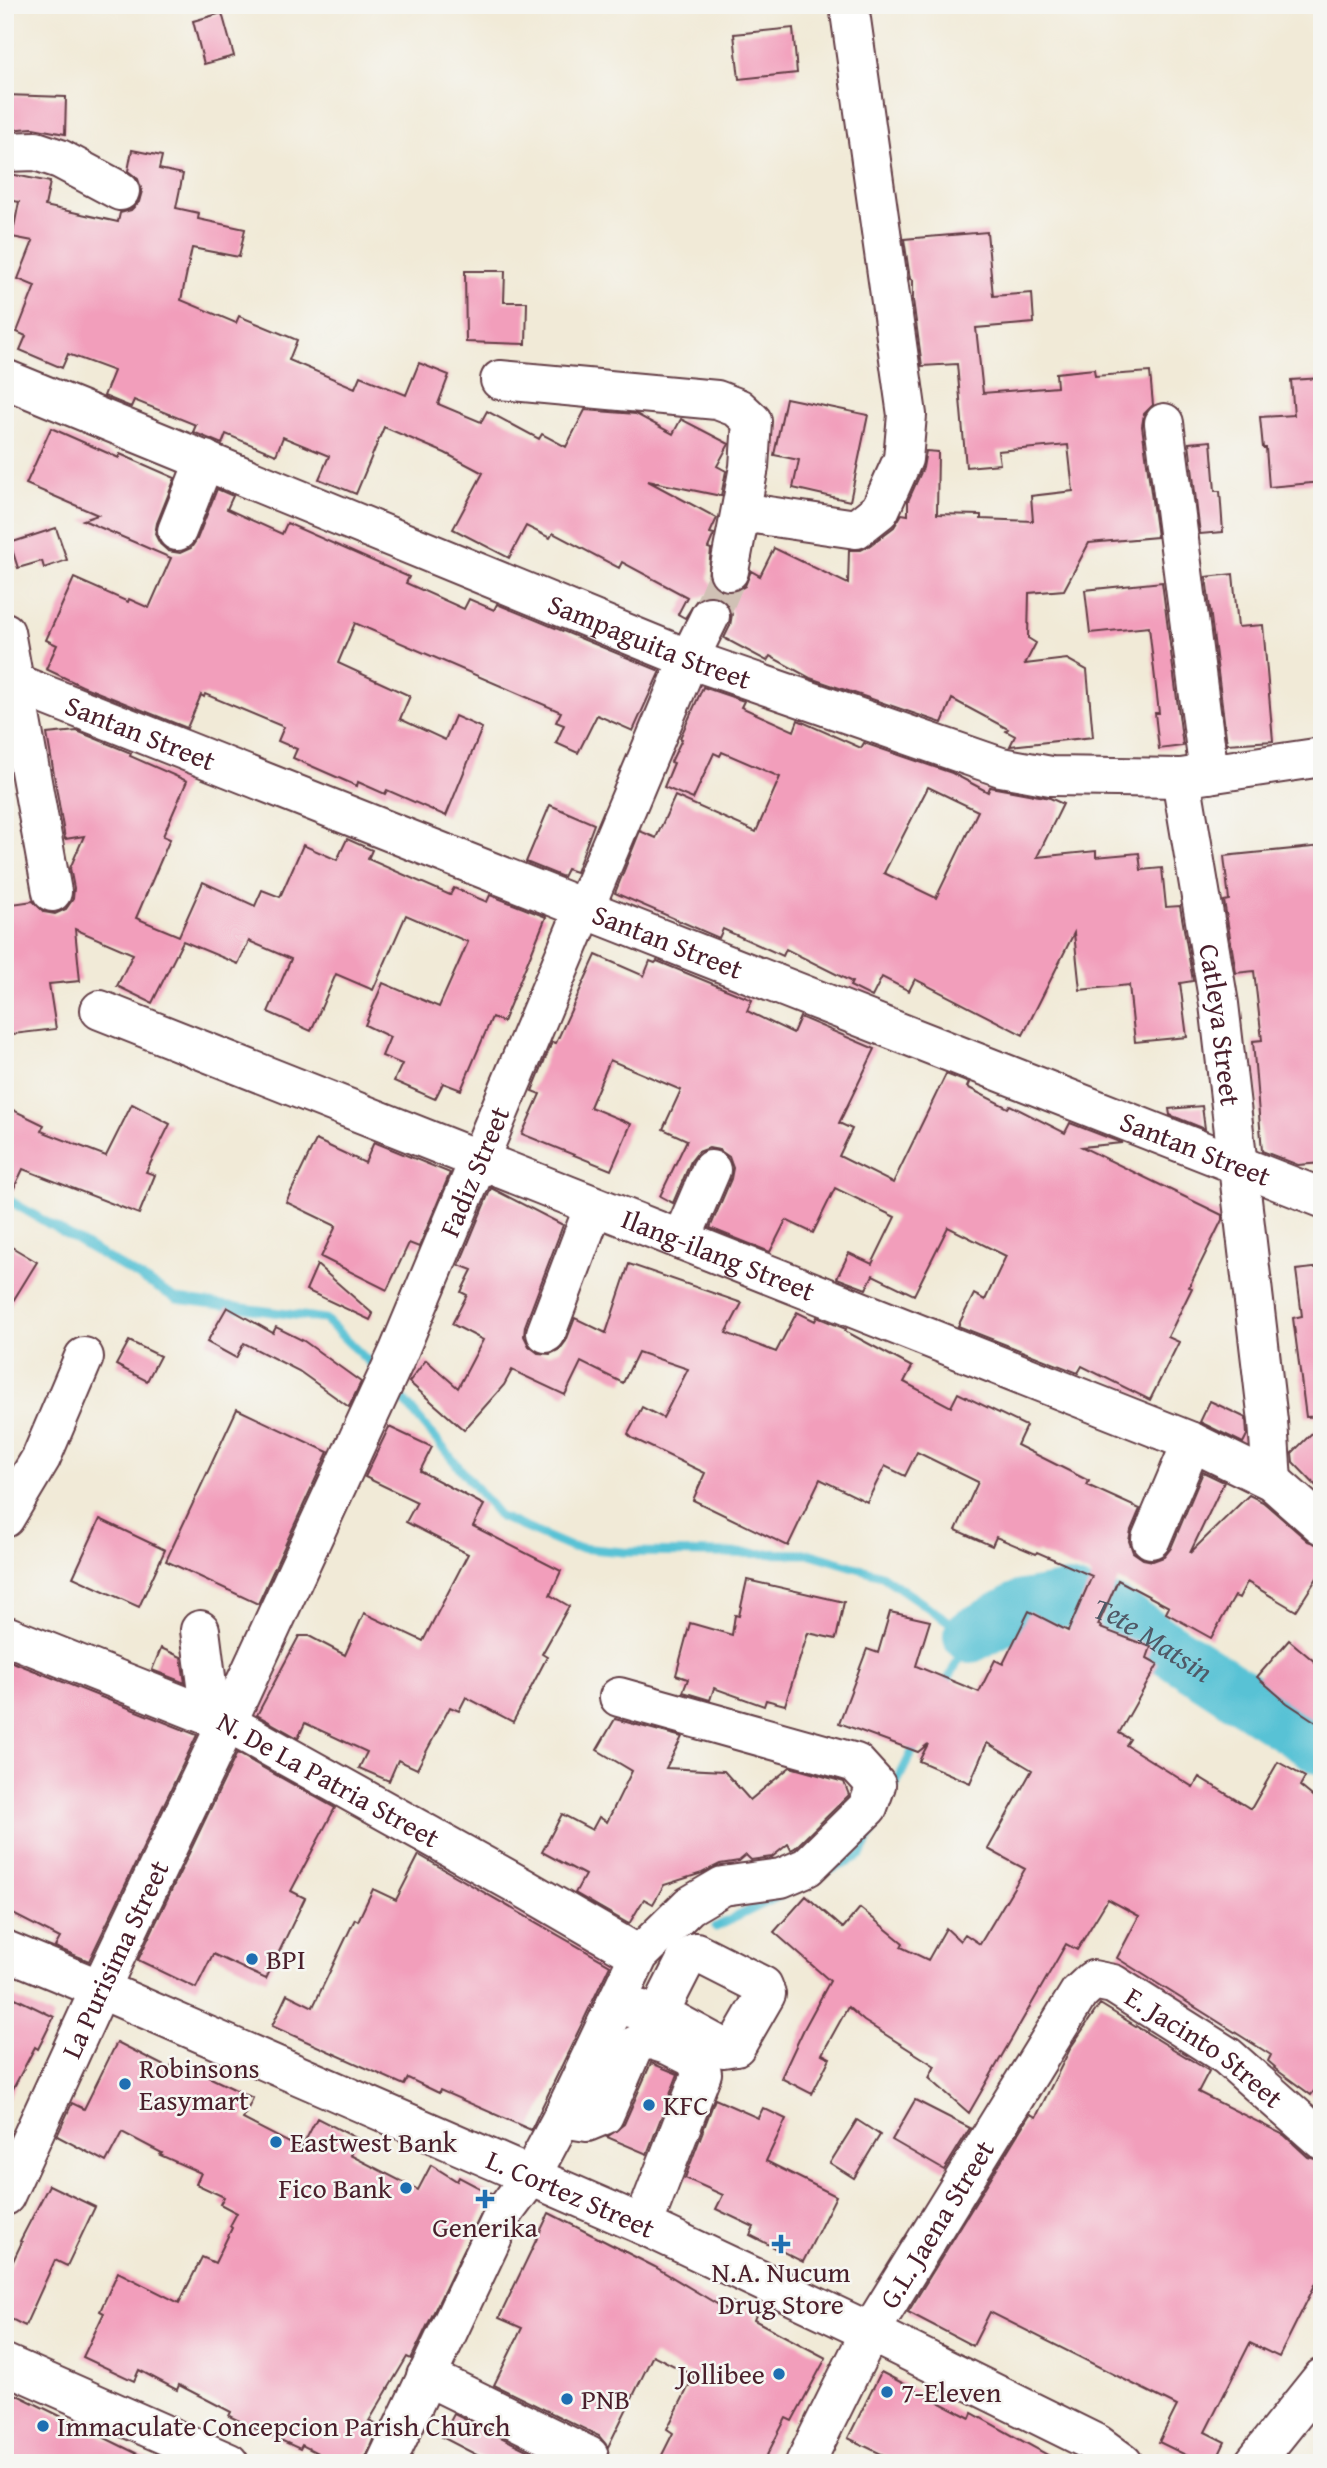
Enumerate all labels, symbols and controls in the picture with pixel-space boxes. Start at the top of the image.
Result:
street label: Sampaguita Street [542,582,757,699]
street label: Santan Street [59,684,222,781]
street label: Santan Street [587,893,749,989]
street label: Catleya Street [1189,941,1252,1108]
street label: Fadiz Street [428,1100,519,1243]
street label: Santan Street [1114,1100,1277,1196]
street label: Ilang-ilang Street [616,1197,821,1311]
water label: Tete Matsin [1088,1586,1222,1693]
street label: N. De La Patria Street [210,1701,447,1857]
street label: La Purisima Street [50,1853,179,2065]
place label: BPI [266,1938,306,1979]
marker: BPI [244,1951,260,1967]
street label: E. Jacinto Street [1117,1976,1293,2117]
place label: Robinsons Easymart [139,2047,260,2120]
marker: Robinsons Easymart [117,2076,133,2092]
place label: KFC [663,2084,708,2125]
marker: KFC [641,2097,657,2113]
place label: Eastwest Bank [290,2121,458,2162]
street label: G.L. Jaena Street [868,2132,1004,2316]
marker: Eastwest Bank [268,2134,284,2150]
street label: L. Cortez Street [480,2138,662,2248]
place label: Fico Bank [279,2167,393,2208]
marker: Fico Bank [398,2180,414,2196]
marker: Generika [477,2191,493,2207]
place label: Generika [432,2206,538,2247]
marker: N.A. Nucum Drug Store [773,2236,789,2252]
place label: N.A. Nucum Drug Store [712,2251,851,2324]
place label: Jollibee [675,2353,765,2394]
marker: Jollibee [771,2366,787,2382]
place label: 7-Eleven [901,2371,1002,2412]
place label: PNB [581,2378,630,2419]
marker: 7-Eleven [879,2384,895,2400]
marker: PNB [559,2391,575,2407]
place label: Immaculate Concepcion Parish Church [57,2405,511,2446]
marker: Immaculate Concepcion Parish Church [35,2418,51,2434]

